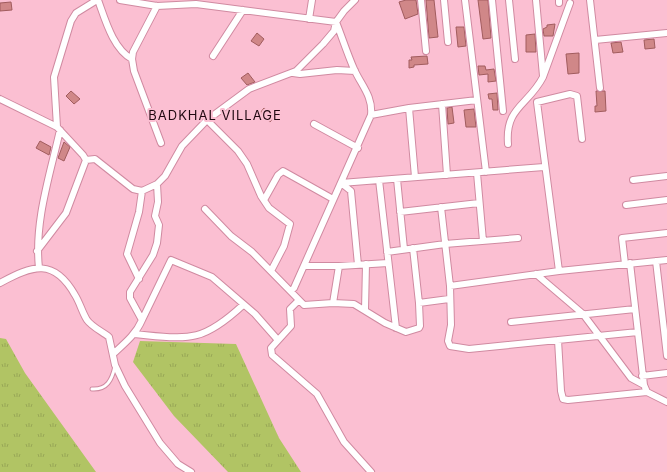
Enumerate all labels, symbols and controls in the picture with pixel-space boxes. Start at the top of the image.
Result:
district label: BADKHAL VILLAGE [148,107,282,123]

